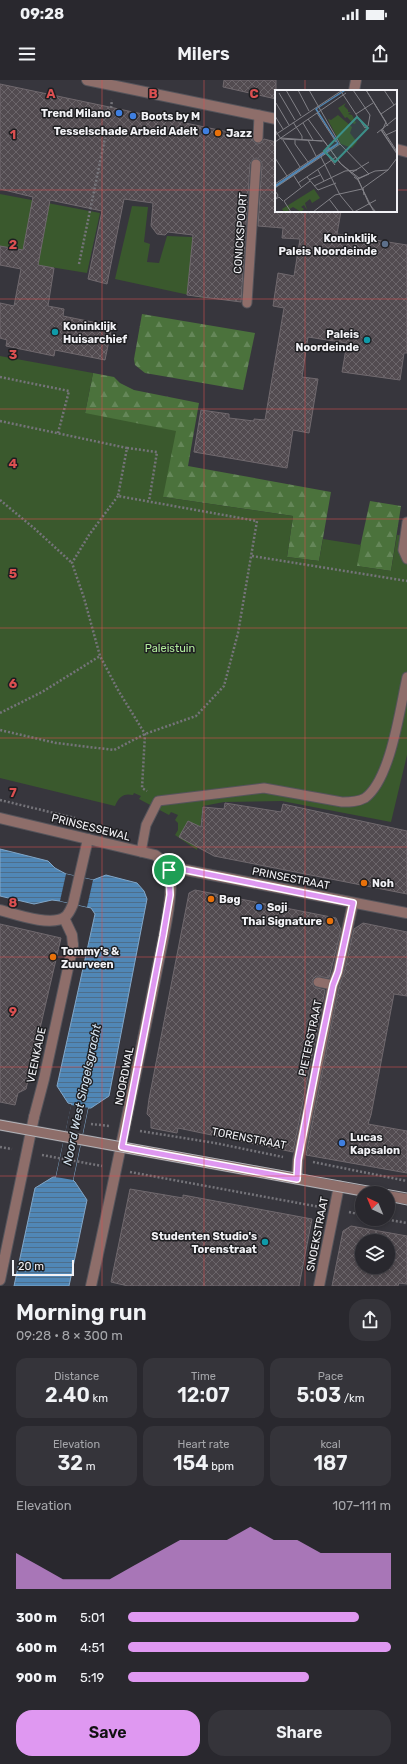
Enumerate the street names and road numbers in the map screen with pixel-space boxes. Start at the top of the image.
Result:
street label: CONICKSPOORT [231,191,250,274]
street label: PRINSESSEWAL [50,811,132,844]
street label: PRINSESTRAAT [251,865,332,893]
street label: PIETERSTRAAT [296,998,325,1077]
street label: VEENKADE [24,1026,49,1084]
street label: NOORDWAL [112,1046,137,1106]
street label: TORENSTRAAT [210,1125,288,1152]
street label: SNOEKSTRAAT [304,1195,331,1272]

